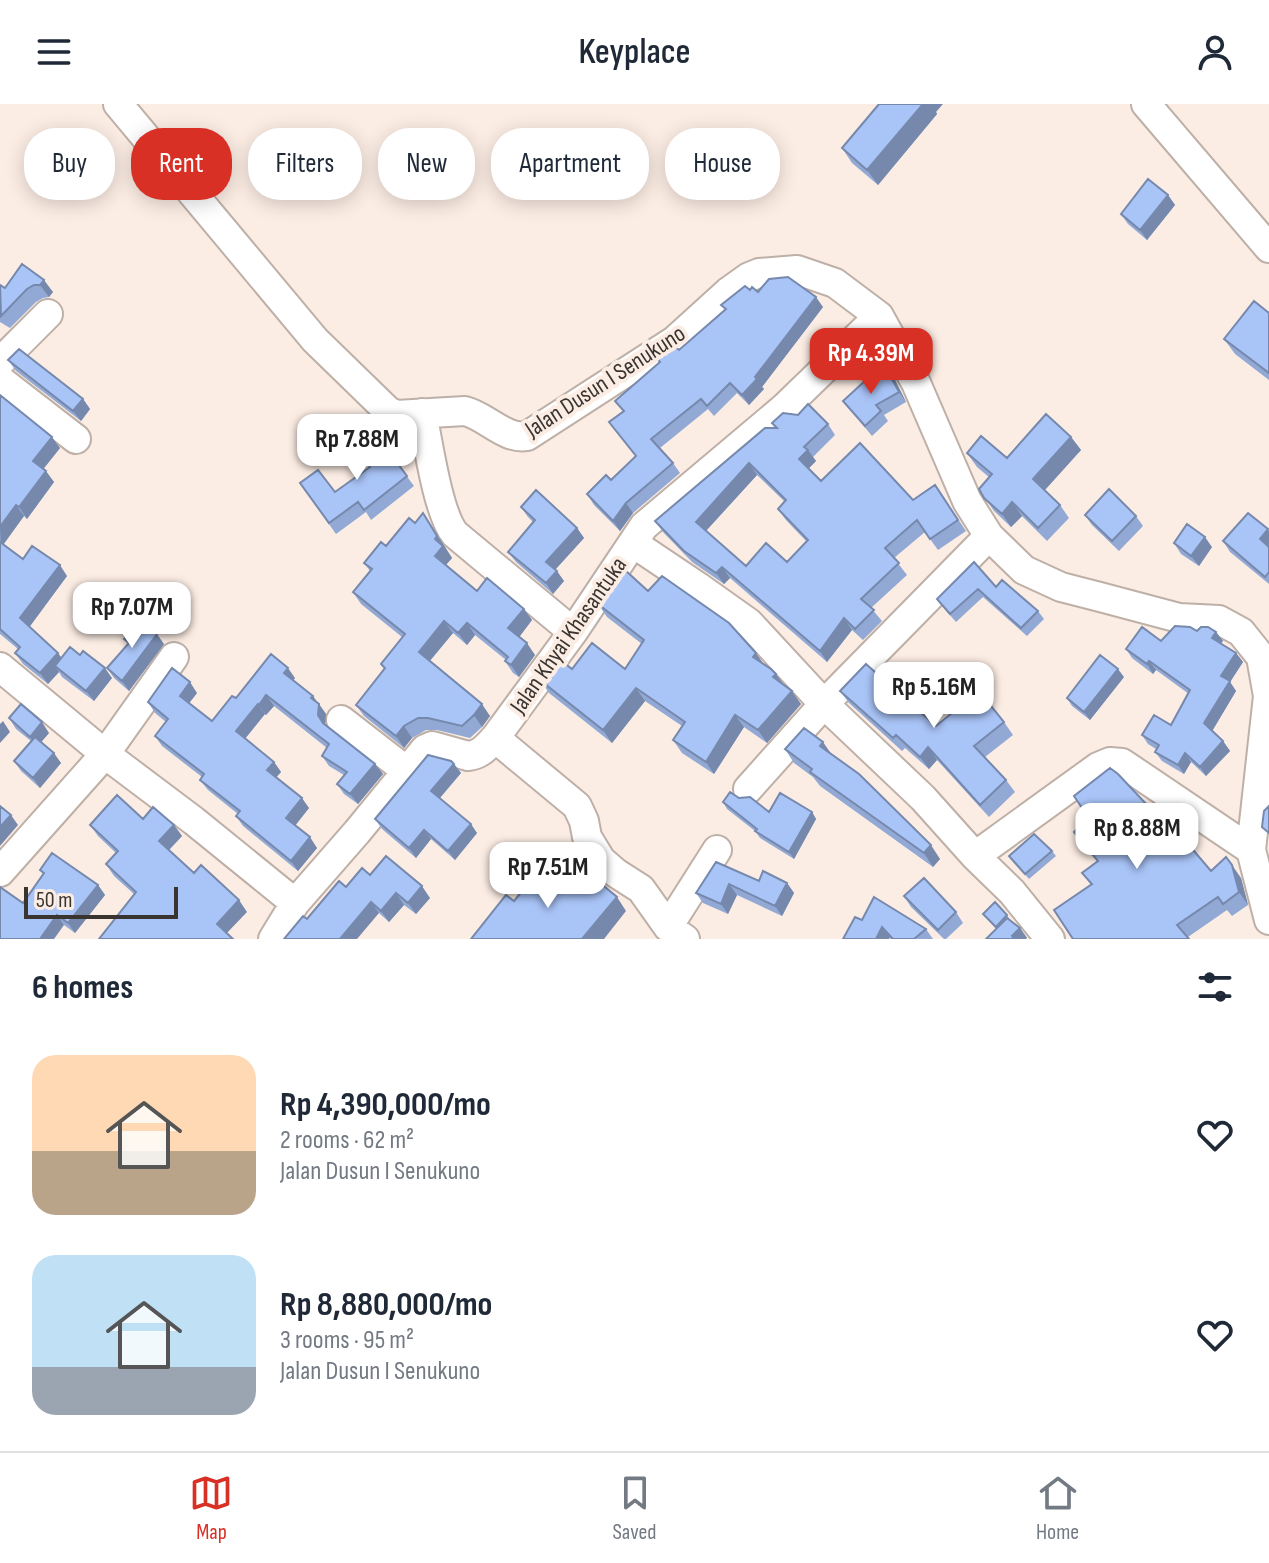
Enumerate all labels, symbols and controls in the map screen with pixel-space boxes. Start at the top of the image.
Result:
icon: menu [32,30,76,74]
icon: person [1193,30,1237,74]
text: Keyplace [578,31,691,74]
chip: Buy [24,128,115,200]
chip: Rent [131,128,232,200]
chip: Filters [248,128,362,200]
chip: New [378,128,475,200]
chip: Apartment [491,128,649,200]
chip: House [665,128,780,200]
street label: Jalan Dusun I Senukuno [519,319,691,444]
pin: Rp 4.39M [788,328,954,396]
text: Rp 4.39M [828,338,914,369]
pin: Rp 7.88M [274,414,440,482]
text: Rp 7.88M [315,424,399,455]
street label: Jalan Khyai Khasantuka [503,552,633,720]
pin: Rp 7.07M [49,582,215,650]
text: Rp 7.07M [91,592,173,623]
pin: Rp 5.16M [851,662,1017,730]
text: Rp 5.16M [892,672,976,703]
pin: Rp 8.88M [1054,803,1220,871]
text: Rp 8.88M [1093,813,1181,844]
pin: Rp 7.51M [465,842,631,910]
text: Rp 7.51M [508,852,588,883]
scale bar [24,883,178,919]
text: 50 m [36,887,72,914]
icon: filters [1193,965,1237,1009]
text: 6 homes [32,967,133,1008]
text: Rp 4,390,000/mo [280,1084,491,1125]
icon: home [96,1087,192,1183]
icon: heart [1193,1113,1237,1157]
text: 2 rooms · 62 m² [280,1125,414,1156]
text: Jalan Dusun I Senukuno [280,1156,480,1187]
text: Rp 8,880,000/mo [280,1284,492,1325]
icon: home [96,1287,192,1383]
icon: heart [1193,1313,1237,1357]
text: 3 rooms · 95 m² [280,1325,414,1356]
text: Jalan Dusun I Senukuno [280,1356,480,1387]
tab: Map [189,1471,233,1546]
tab: Saved [612,1471,657,1546]
tab: Home [1036,1471,1080,1546]

